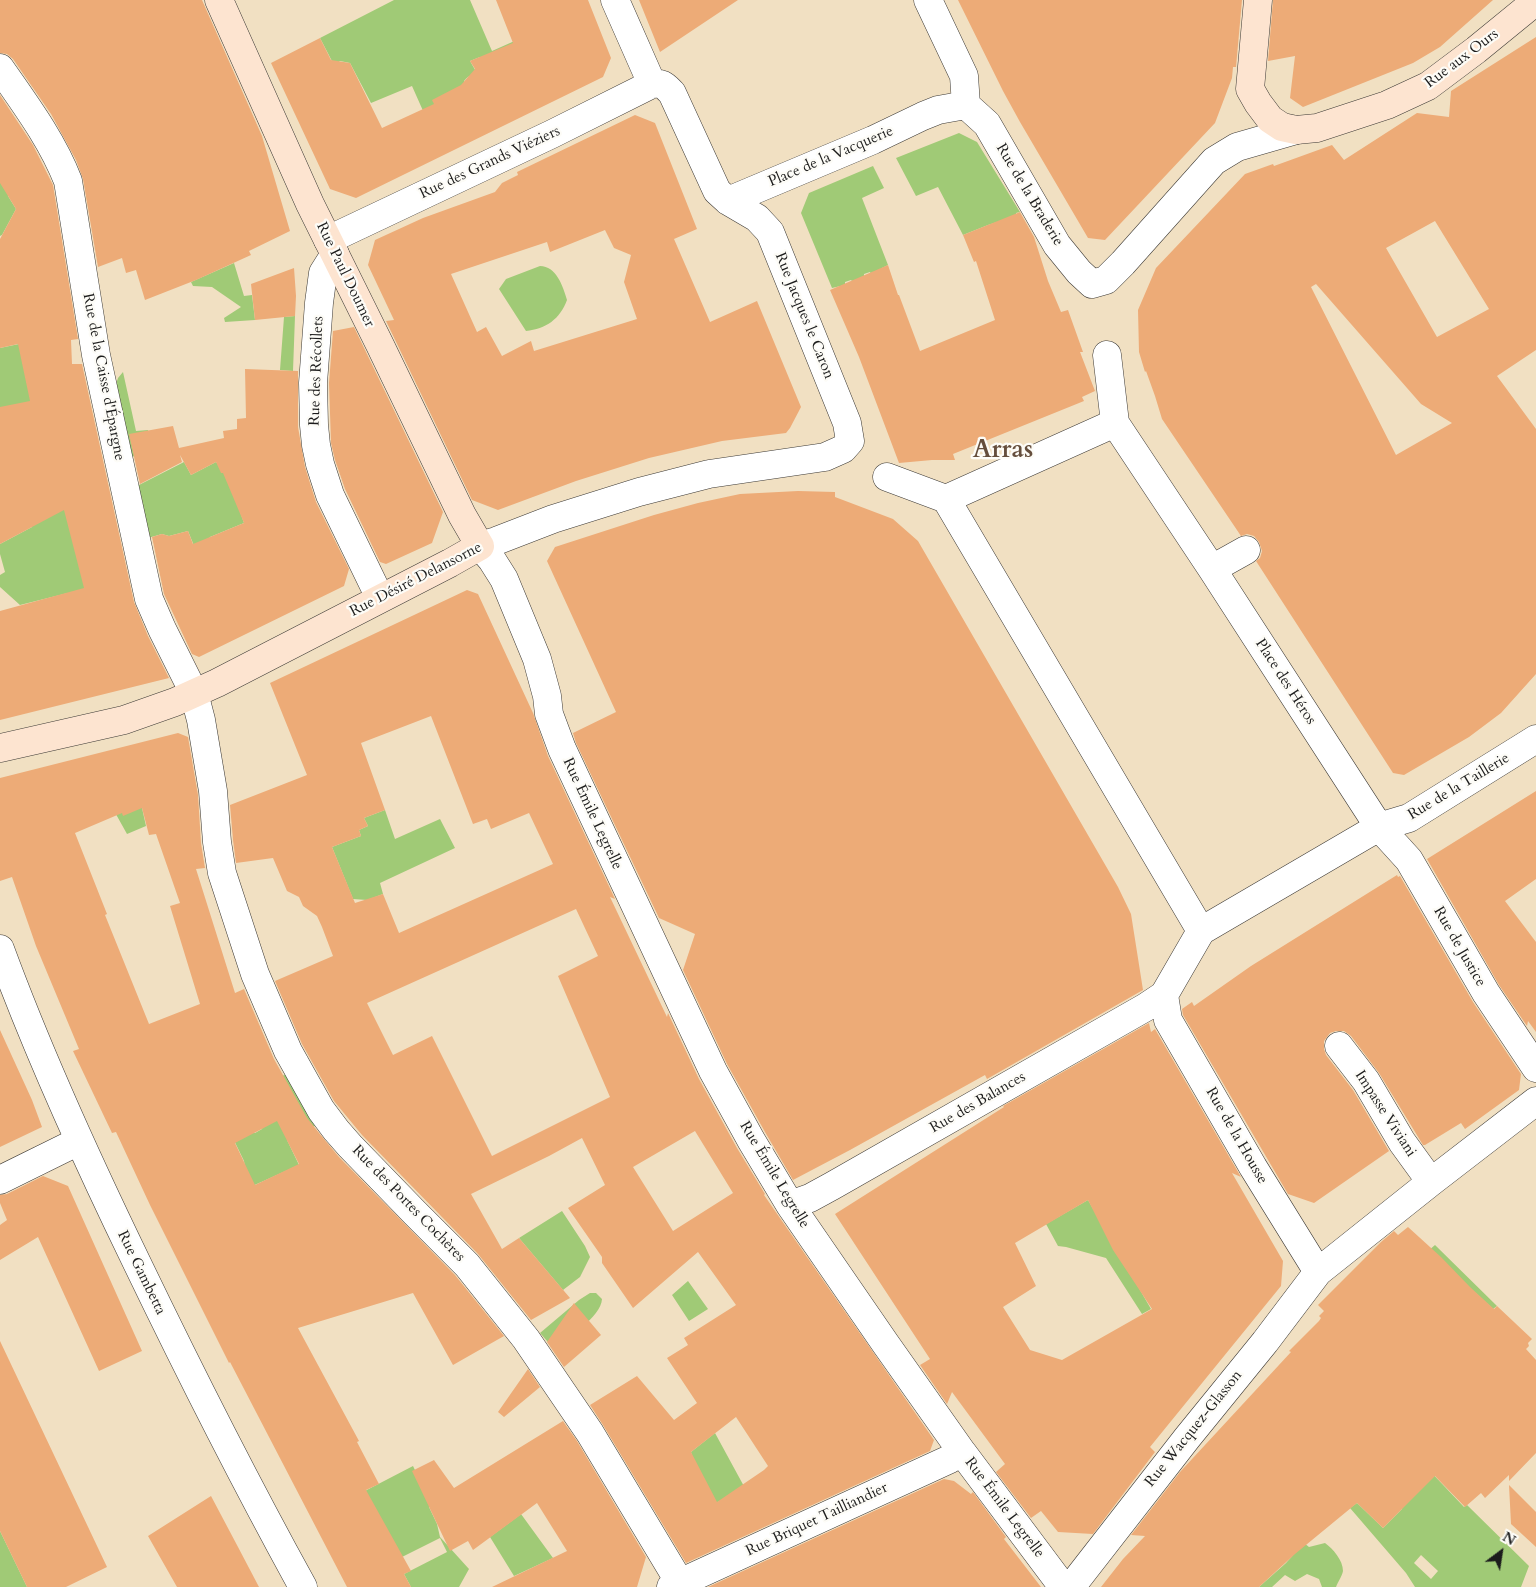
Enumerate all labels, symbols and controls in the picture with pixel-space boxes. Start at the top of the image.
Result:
street label: Rue aux Ours [1422,26,1502,92]
street label: Rue des Grands Viéziers [417,123,563,203]
street label: Place de la Vacquerie [766,123,896,191]
street label: Rue de la Braderie [991,141,1067,249]
street label: Rue Paul Doumer [312,220,378,330]
street label: Rue Jacques le Caron [770,250,838,382]
street label: Rue de la Caisse d'Épargne [78,292,128,462]
street label: Rue des Récollets [306,316,328,426]
district label: Arras [973,436,1033,466]
street label: Rue Désiré Delansorne [347,539,485,621]
street label: Place des Héros [1251,636,1319,728]
street label: Rue de la Taillerie [1405,750,1513,824]
street label: Rue Émile Legrelle [558,755,626,873]
street label: Rue de Justice [1429,904,1489,990]
street label: Impasse Viviani [1350,1067,1420,1161]
street label: Rue des Balances [927,1068,1029,1138]
street label: Rue de la Housse [1201,1085,1271,1187]
street label: Rue Émile Legrelle [735,1118,813,1232]
street label: Rue des Portes Cochères [348,1142,468,1266]
street label: Rue Gambetta [113,1228,169,1318]
street label: Rue Wacquez-Glasson [1141,1367,1247,1491]
street label: Rue Émile Legrelle [960,1454,1048,1562]
street label: Rue Briquet Tailliandier [743,1479,891,1561]
north arrow [1476,1527,1526,1577]
text: N [1499,1527,1519,1550]

